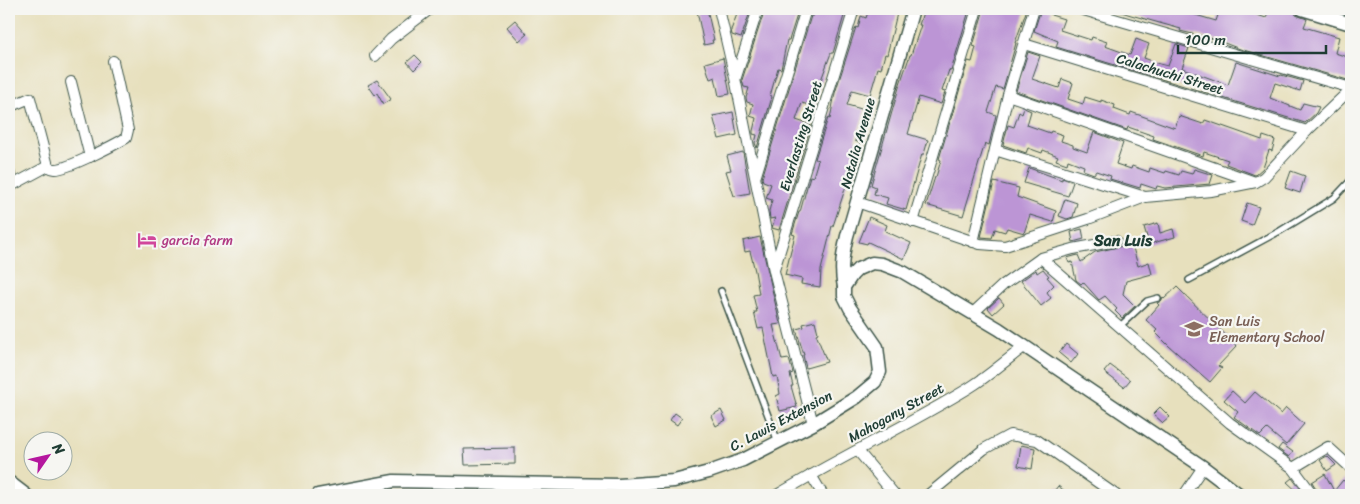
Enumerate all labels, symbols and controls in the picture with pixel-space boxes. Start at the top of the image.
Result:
scale bar [1178,22,1325,54]
text: 100 m [1185,27,1226,53]
street label: Calachuchi Street [1113,46,1227,102]
street label: Everlasting Street [772,78,830,194]
street label: Natalia Avenue [833,95,883,191]
district label: San Luis [1093,226,1153,255]
place label: garcia farm [161,228,233,253]
hotel icon: garcia farm [136,229,158,251]
place label: San Luis Elementary School [1209,309,1326,350]
school or university icon: San Luis Elementary School [1183,318,1205,340]
street label: Mahogany Street [843,376,949,450]
street label: C. Lawis Extension [725,383,837,459]
north arrow [22,432,72,482]
text: N [45,437,72,460]

